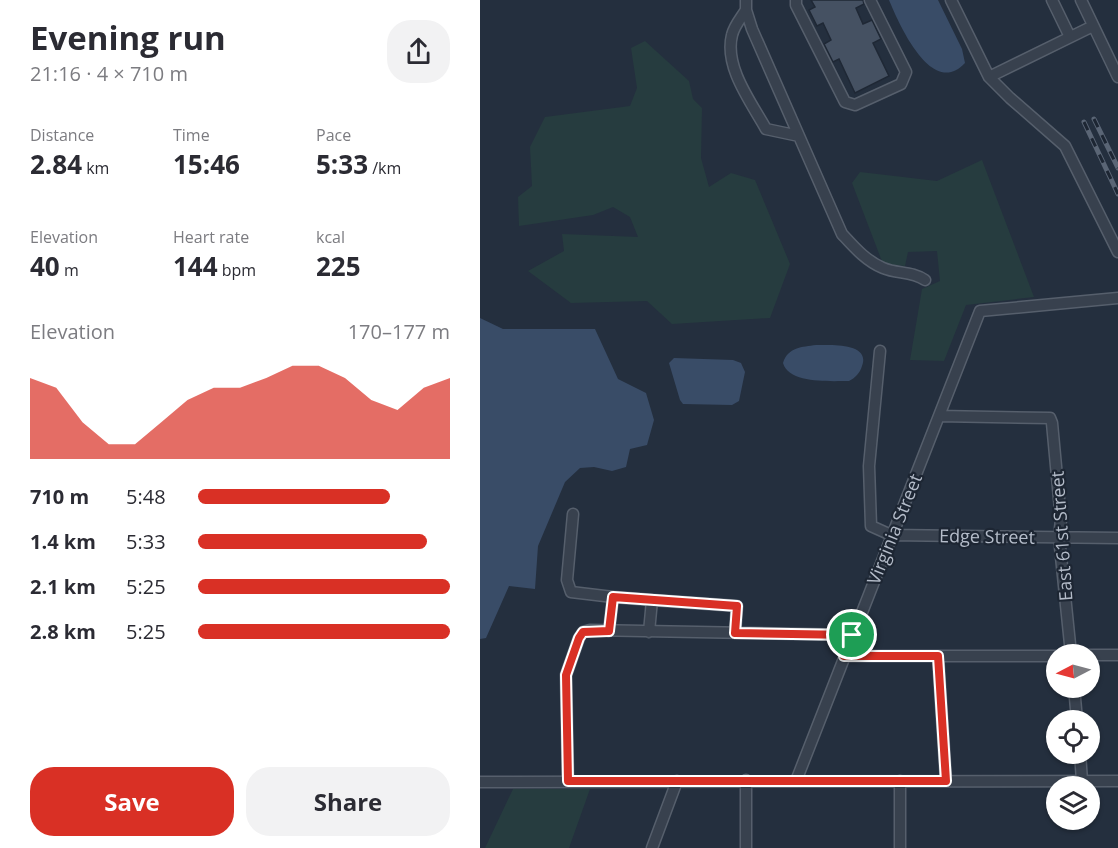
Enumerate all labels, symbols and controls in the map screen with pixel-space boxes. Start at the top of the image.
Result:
text: Evening run [30,15,226,60]
button: share [387,20,450,83]
text: 21:16 · 4 × 710 m [30,60,188,87]
text: Distance [30,124,94,146]
text: Time [173,124,210,146]
text: Pace [316,124,351,146]
text: 2.84 [30,146,82,182]
text: 15:46 [173,146,240,182]
text: 5:33 [316,146,368,182]
text: km [82,157,109,179]
text: /km [368,157,401,179]
text: Elevation [30,226,98,248]
text: Heart rate [173,226,249,248]
text: kcal [316,226,345,248]
text: 40 [30,248,60,284]
text: 144 [173,248,218,284]
text: 225 [316,248,361,284]
text: m [60,259,79,281]
text: bpm [218,259,256,281]
text: Elevation [30,318,115,345]
text: 170–177 m [348,318,450,345]
street label: Virginia Street [861,470,927,588]
street label: East 61st Street [1044,470,1078,602]
text: 710 m [30,483,89,510]
text: 5:48 [126,483,166,510]
street label: Edge Street [939,523,1035,549]
text: 1.4 km [30,528,96,555]
text: 5:33 [126,528,166,555]
text: 2.1 km [30,573,96,600]
text: 5:25 [126,573,166,600]
pin [826,609,877,660]
text: 2.8 km [30,618,96,645]
text: 5:25 [126,618,166,645]
icon: arrive [835,618,868,651]
north arrow [1046,644,1100,698]
map controls [1046,644,1100,830]
button: locate [1046,710,1100,764]
button: Save [30,767,234,836]
button: Share [246,767,450,836]
button: layers [1046,776,1100,830]

